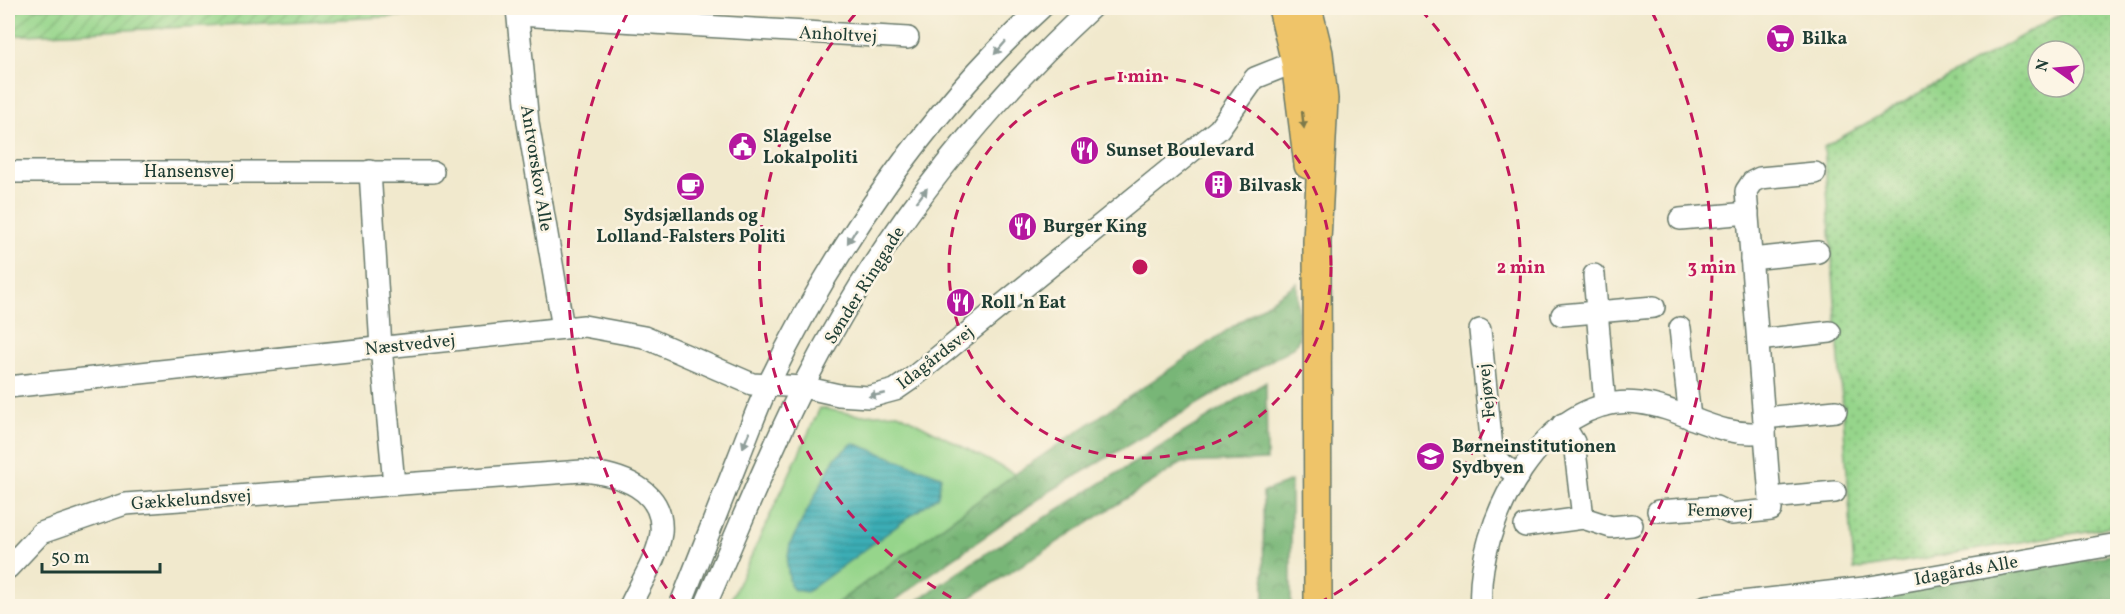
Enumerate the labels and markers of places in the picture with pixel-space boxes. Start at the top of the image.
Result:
supermarket icon: Bilka [1765,22,1797,54]
place label: Bilka [1802,27,1847,52]
place label: Slagelse Lokalpoliti [763,125,858,171]
public building icon: Slagelse Lokalpoliti [726,130,758,162]
restaurant icon: Sunset Boulevard [1069,134,1101,166]
place label: Sunset Boulevard [1106,139,1254,164]
building icon: Bilvask [1202,169,1234,201]
cafe icon: Sydsjællands og Lolland-Falsters Politi [675,170,707,202]
place label: Bilvask [1239,174,1303,199]
place label: Sydsjællands og Lolland-Falsters Politi [596,204,786,250]
restaurant icon: Burger King [1006,210,1038,242]
place label: Burger King [1043,215,1147,240]
centre of rings [1130,257,1150,277]
restaurant icon: Roll 'n Eat [944,286,976,318]
place label: Roll 'n Eat [981,291,1066,316]
place label: Børneinstitutionen Sydbyen [1452,435,1617,481]
school or university icon: Børneinstitutionen Sydbyen [1415,440,1447,472]

